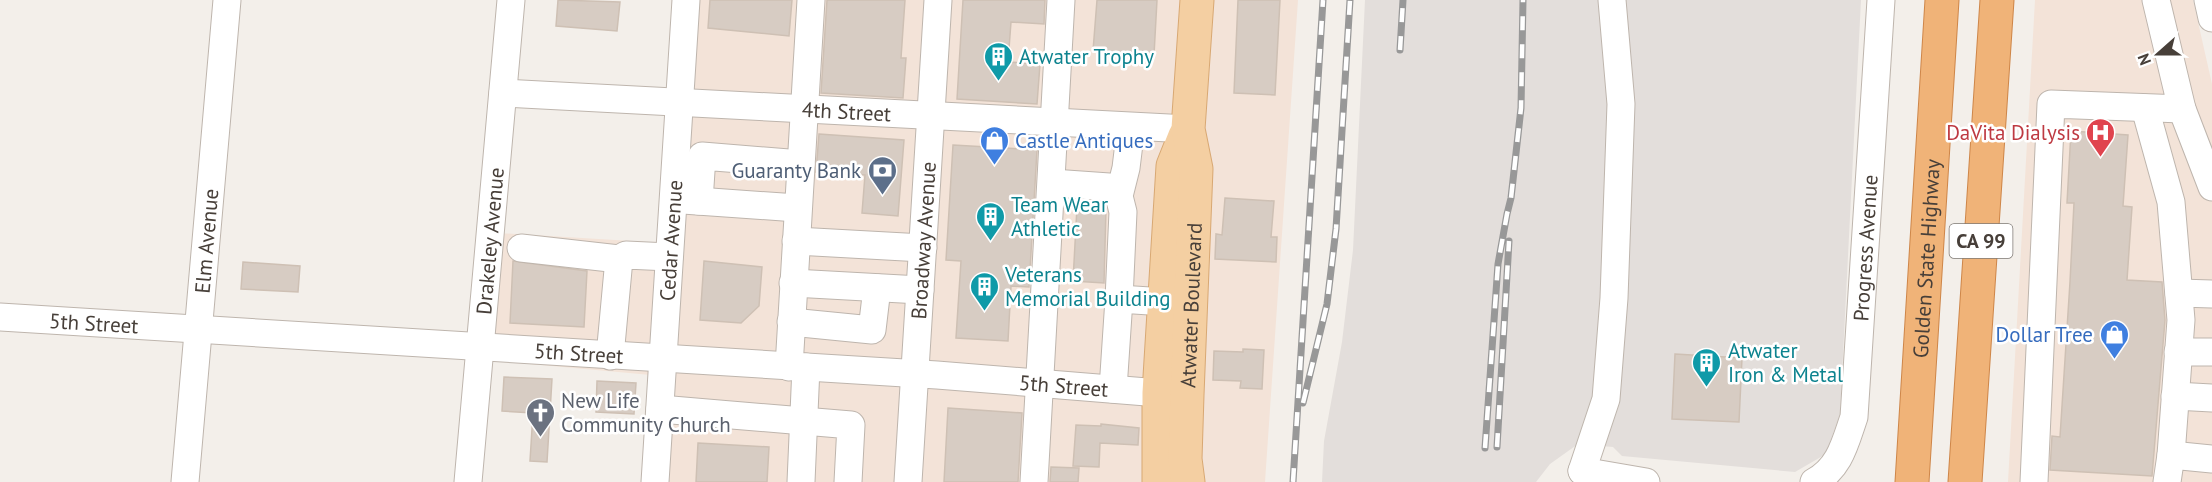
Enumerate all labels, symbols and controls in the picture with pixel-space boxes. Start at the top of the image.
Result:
north arrow [2128,24,2188,84]
building icon: Atwater Trophy [982,40,1014,82]
place label: Atwater Trophy [1019,43,1154,70]
text: N [2133,51,2155,68]
street label: 4th Street [801,95,892,127]
hospital icon: DaVita Dialysis [2085,116,2117,158]
place label: DaVita Dialysis [1946,119,2080,146]
shop icon: Castle Antiques [978,124,1010,166]
place label: Castle Antiques [1015,127,1153,154]
bank icon: Guaranty Bank [866,154,898,196]
place label: Guaranty Bank [731,157,861,184]
street label: Golden State Highway [1906,158,1946,359]
street label: Broadway Avenue [905,161,941,320]
street label: Drakeley Avenue [469,166,510,316]
street label: Progress Avenue [1847,174,1883,322]
street label: Cedar Avenue [653,179,688,302]
street label: Elm Avenue [188,187,224,294]
place label: Team Wear Athletic [1011,191,1108,242]
building icon: Team Wear Athletic [974,200,1006,242]
street label: Atwater Boulevard [1174,222,1207,389]
road number: CA 99 [1950,224,2012,258]
place label: Veterans Memorial Building [1004,261,1171,312]
building icon: Veterans Memorial Building [968,270,1000,312]
street label: 5th Street [48,307,139,339]
shop icon: Dollar Tree [2098,318,2130,360]
place label: Dollar Tree [1996,321,2093,348]
street label: 5th Street [533,337,624,369]
place label: Atwater Iron & Metal [1728,337,1843,388]
building icon: Atwater Iron & Metal [1691,346,1723,388]
street label: 5th Street [1018,368,1109,402]
place label: New Life Community Church [561,387,731,438]
church icon: New Life Community Church [524,396,556,438]

